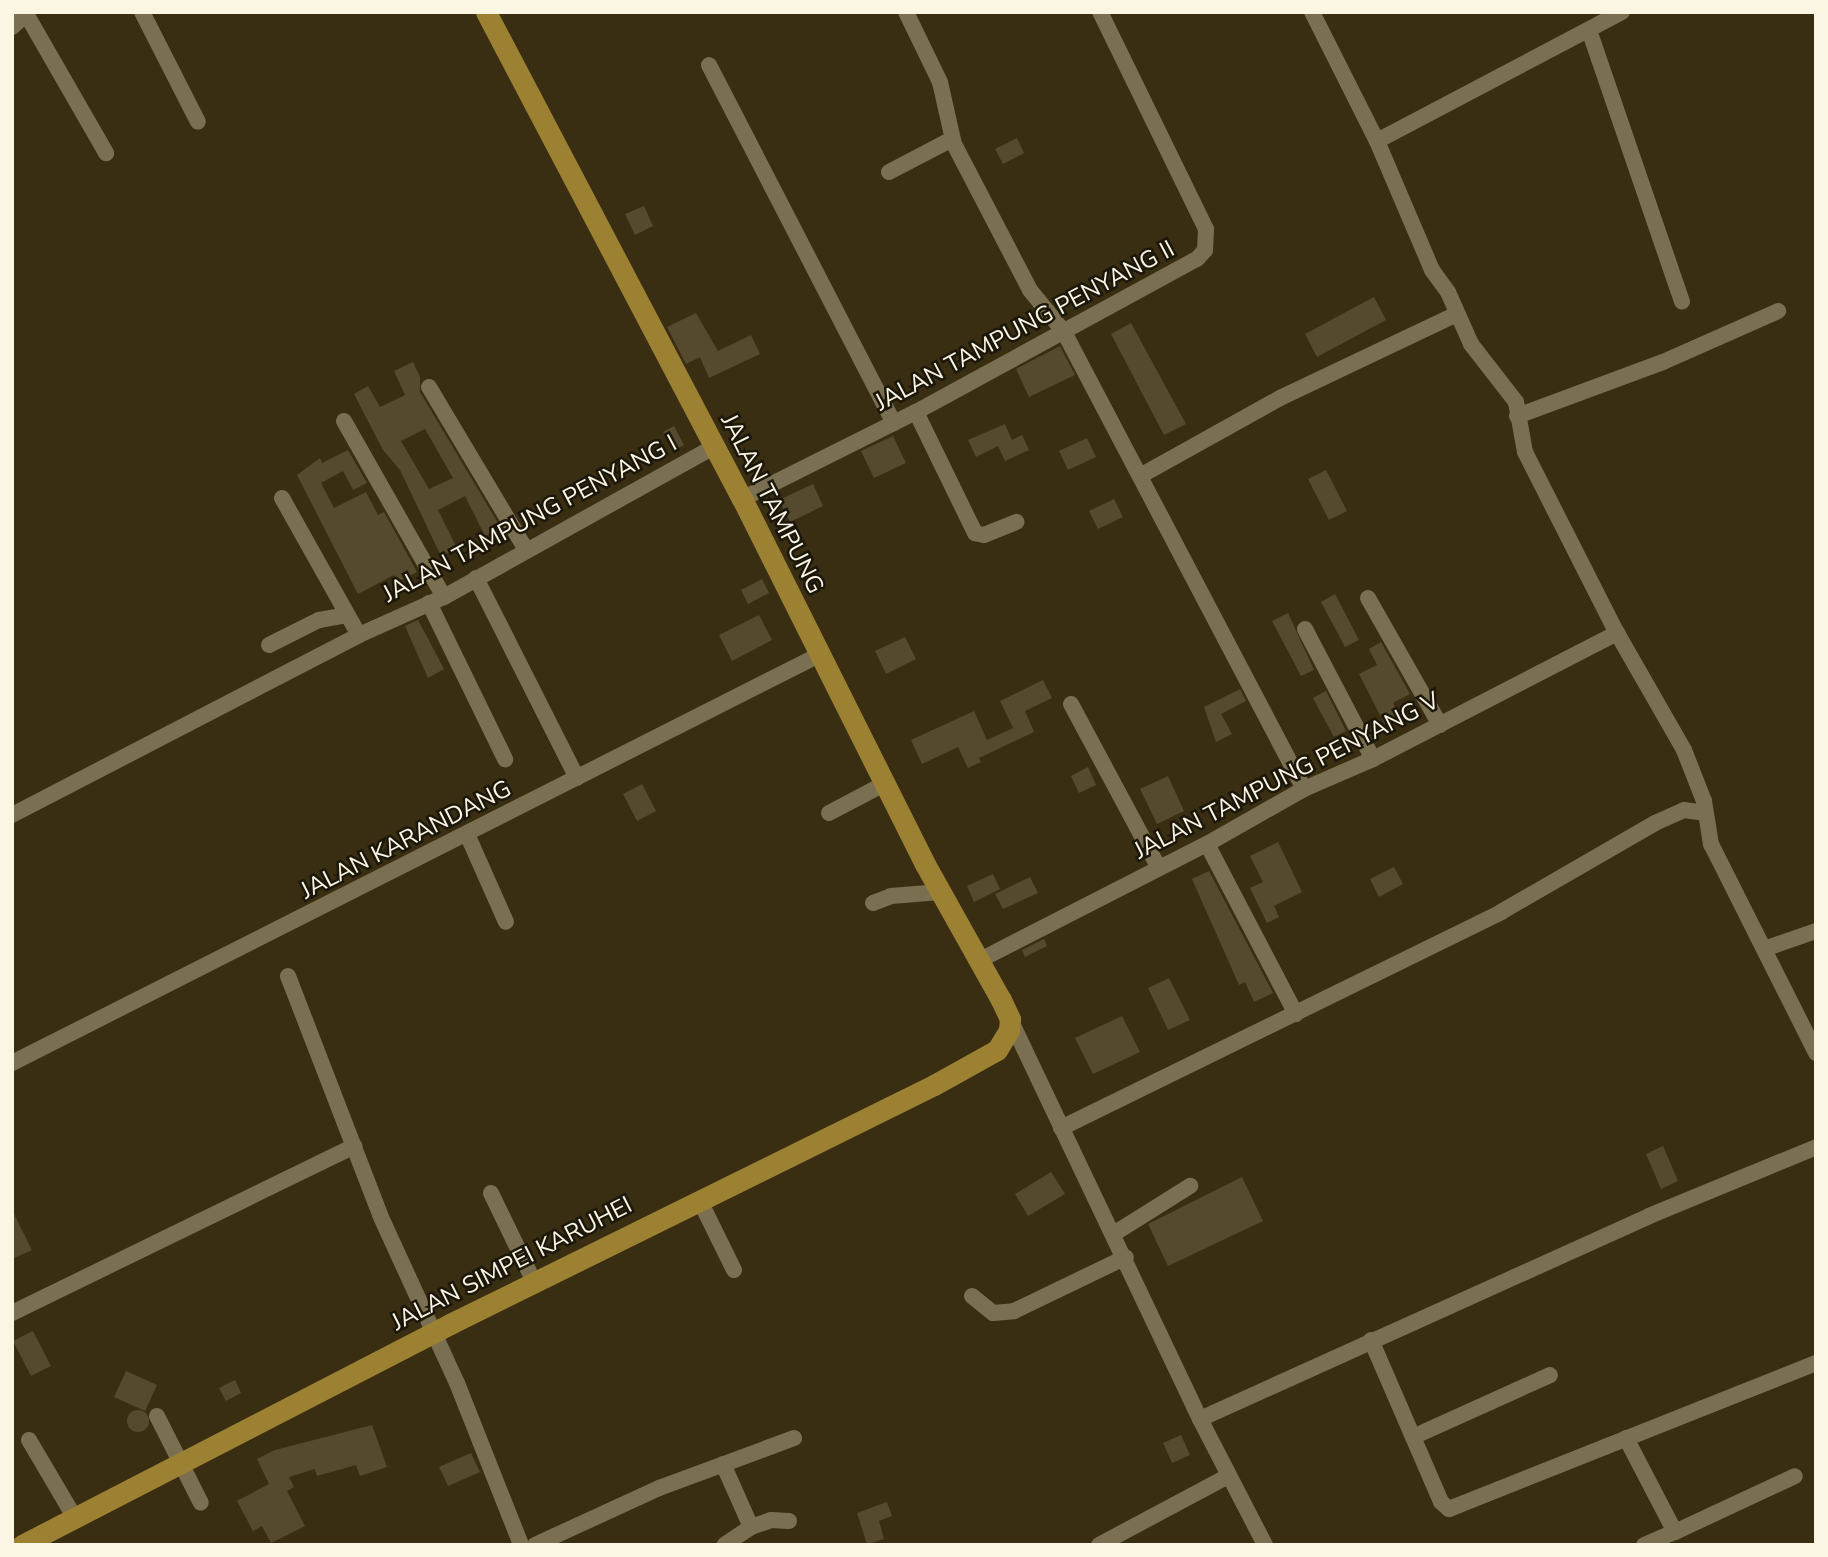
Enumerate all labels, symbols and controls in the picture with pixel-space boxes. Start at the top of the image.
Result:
street label: JALAN TAMPUNG PENYANG II [870,235,1180,417]
street label: JALAN TAMPUNG [714,409,830,599]
street label: JALAN TAMPUNG PENYANG I [378,429,682,609]
street label: JALAN TAMPUNG PENYANG V [1129,686,1445,866]
street label: JALAN KARANDANG [296,774,516,906]
street label: JALAN SIMPEI KARUHEI [387,1191,637,1337]

